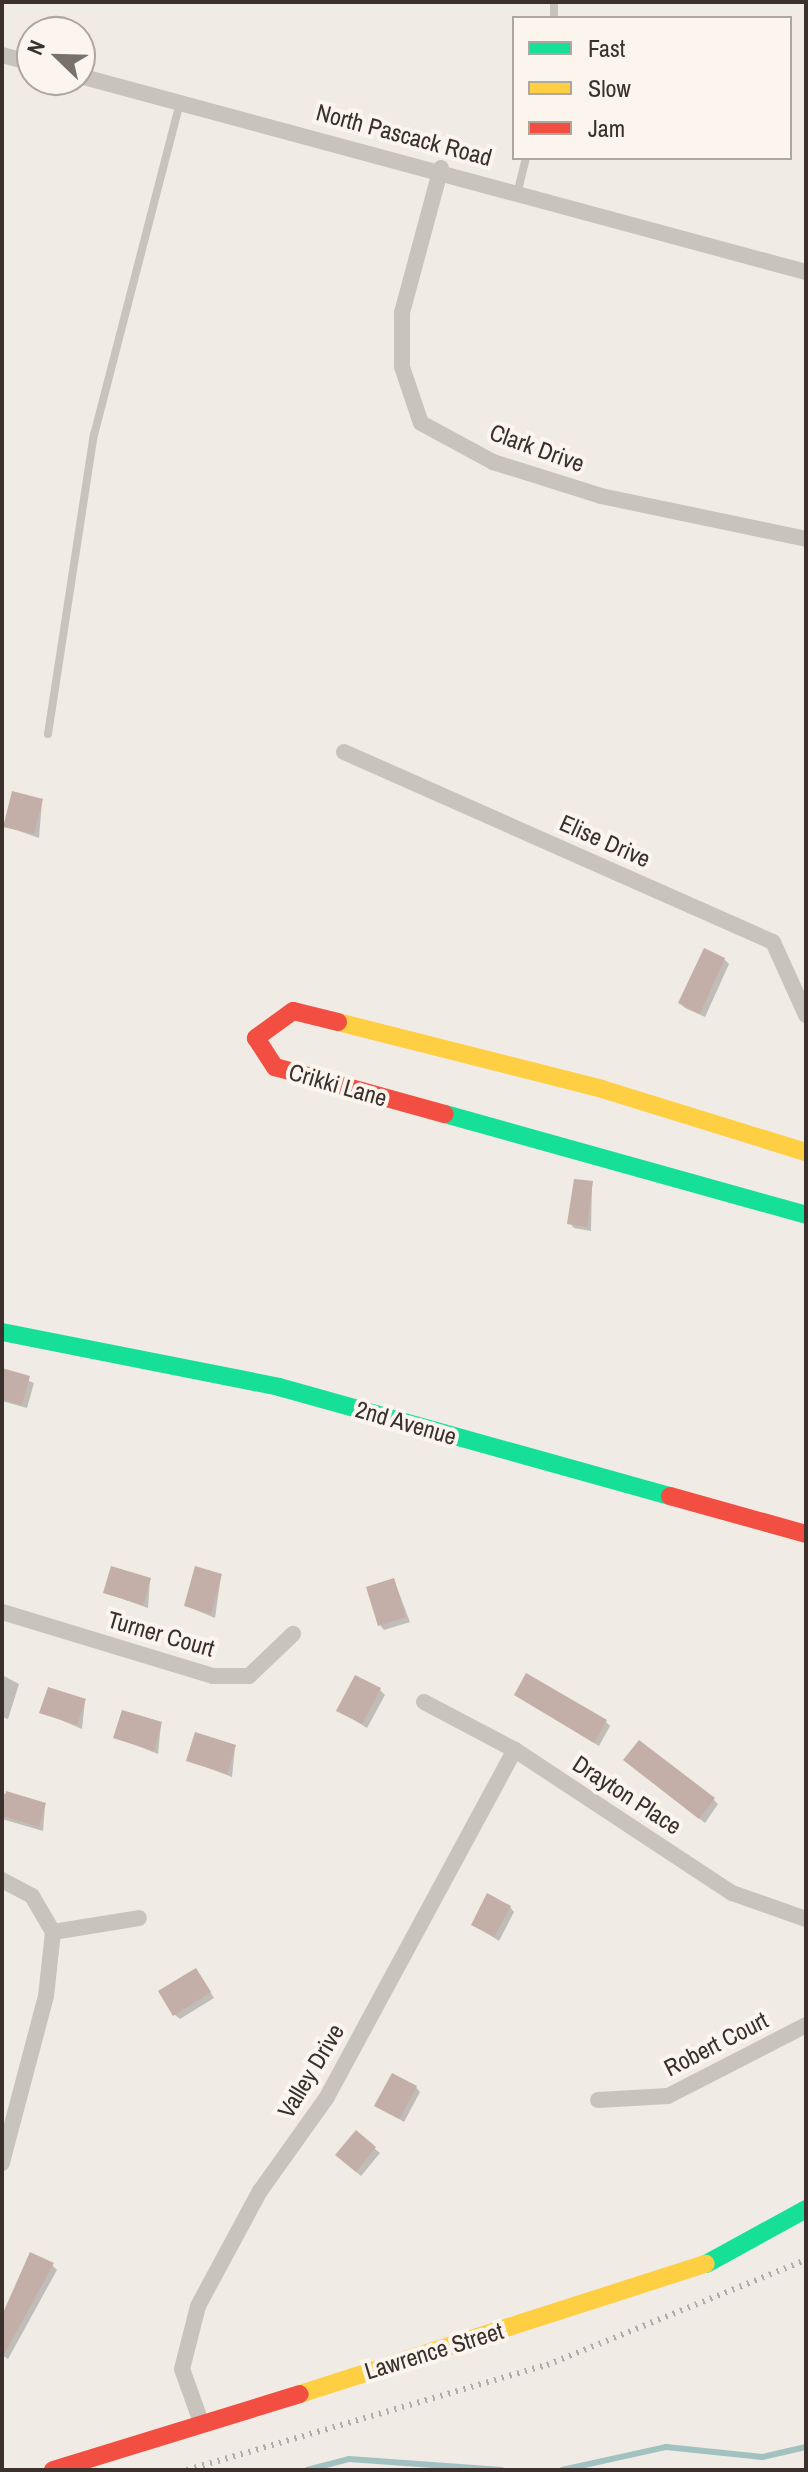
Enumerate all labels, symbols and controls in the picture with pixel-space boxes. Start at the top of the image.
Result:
north arrow [16,16,96,96]
legend [512,16,792,160]
text: Fast [588,32,625,64]
text: N [19,36,52,59]
text: Slow [588,72,631,104]
street label: North Pascack Road [313,98,495,172]
text: Jam [588,112,625,144]
street label: Clark Drive [486,418,588,478]
street label: Elise Drive [555,808,655,874]
street label: Crikki Lane [286,1057,390,1113]
street label: 2nd Avenue [352,1395,460,1451]
street label: Turner Court [104,1605,218,1663]
street label: Drayton Place [567,1749,687,1841]
street label: Robert Court [659,2006,773,2082]
street label: Valley Drive [272,2019,350,2123]
street label: Lawrence Street [361,2316,507,2386]

